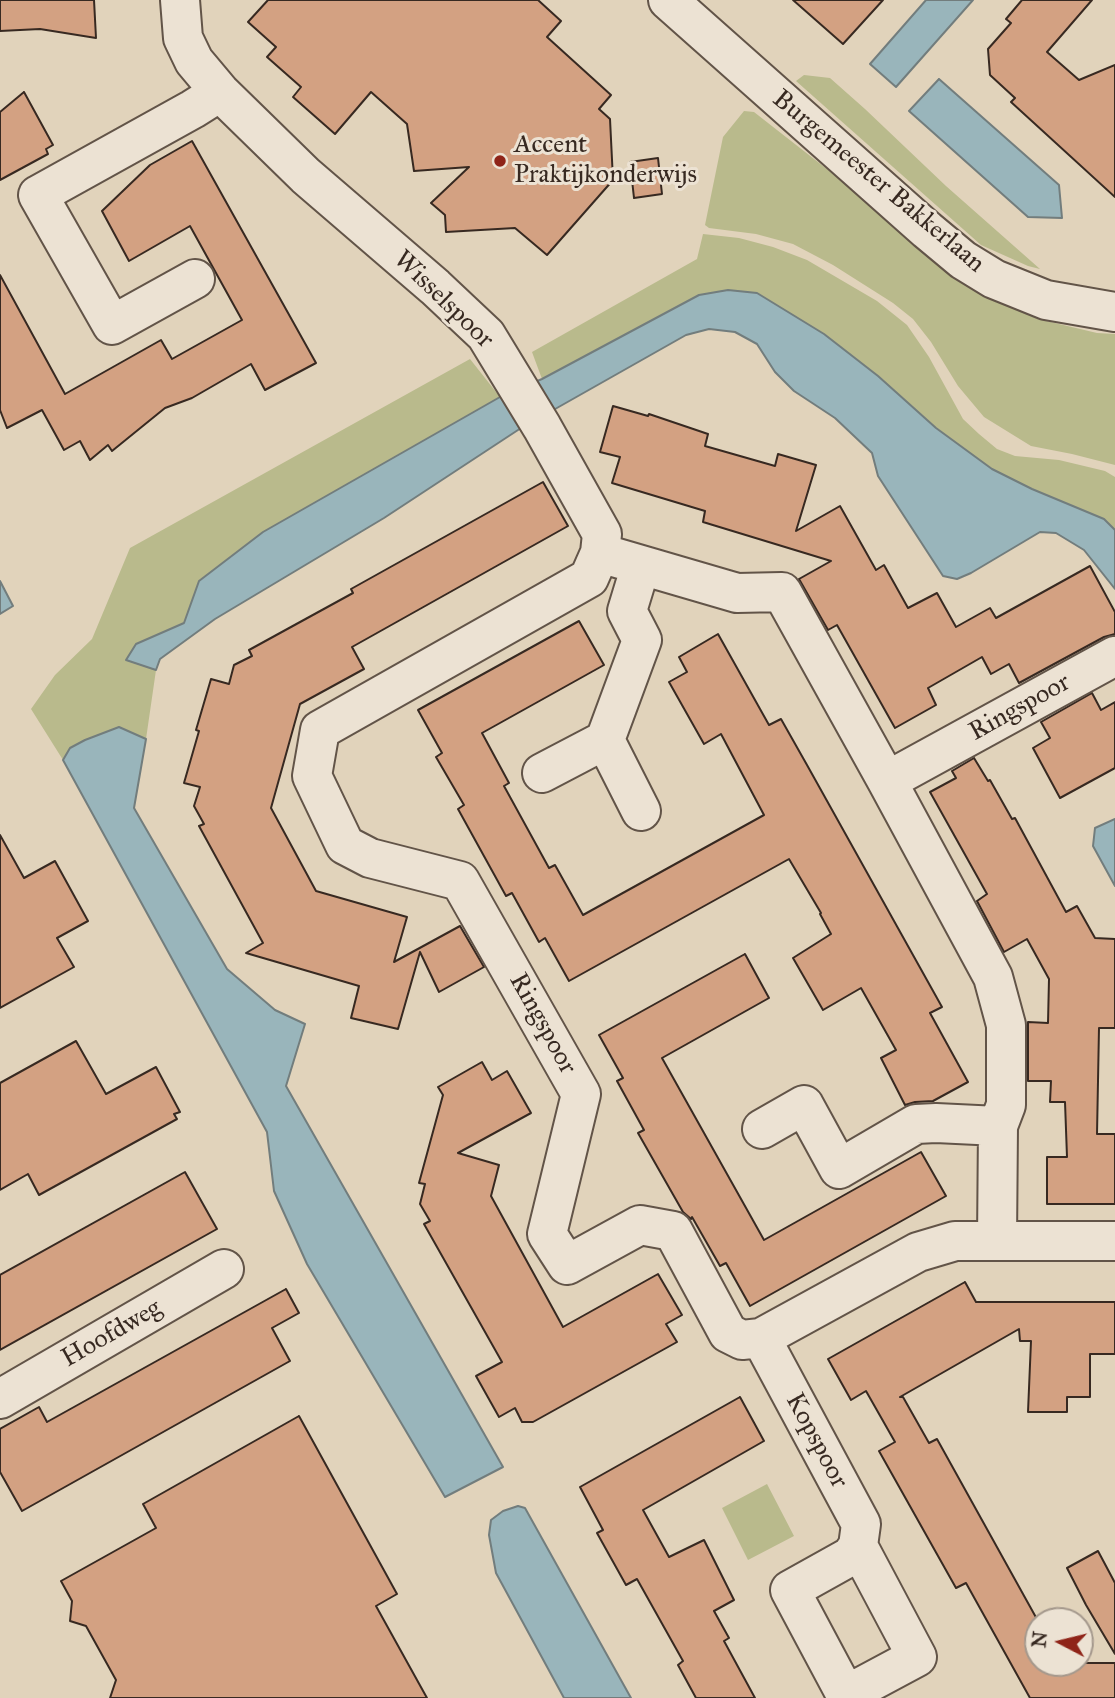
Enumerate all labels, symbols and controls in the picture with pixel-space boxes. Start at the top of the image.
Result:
street label: Burgemeester Bakkerlaan [765,84,991,280]
place label: Accent Praktijkonderwijs [514,130,697,192]
marker: Accent Praktijkonderwijs [492,153,508,169]
street label: Wisselspoor [386,245,500,355]
street label: Ringspoor [964,668,1076,748]
street label: Ringspoor [502,968,582,1080]
street label: Hoofdweg [57,1293,167,1375]
street label: Kopspoor [778,1388,854,1494]
north arrow [1024,1607,1094,1677]
text: N [1027,1630,1052,1649]

